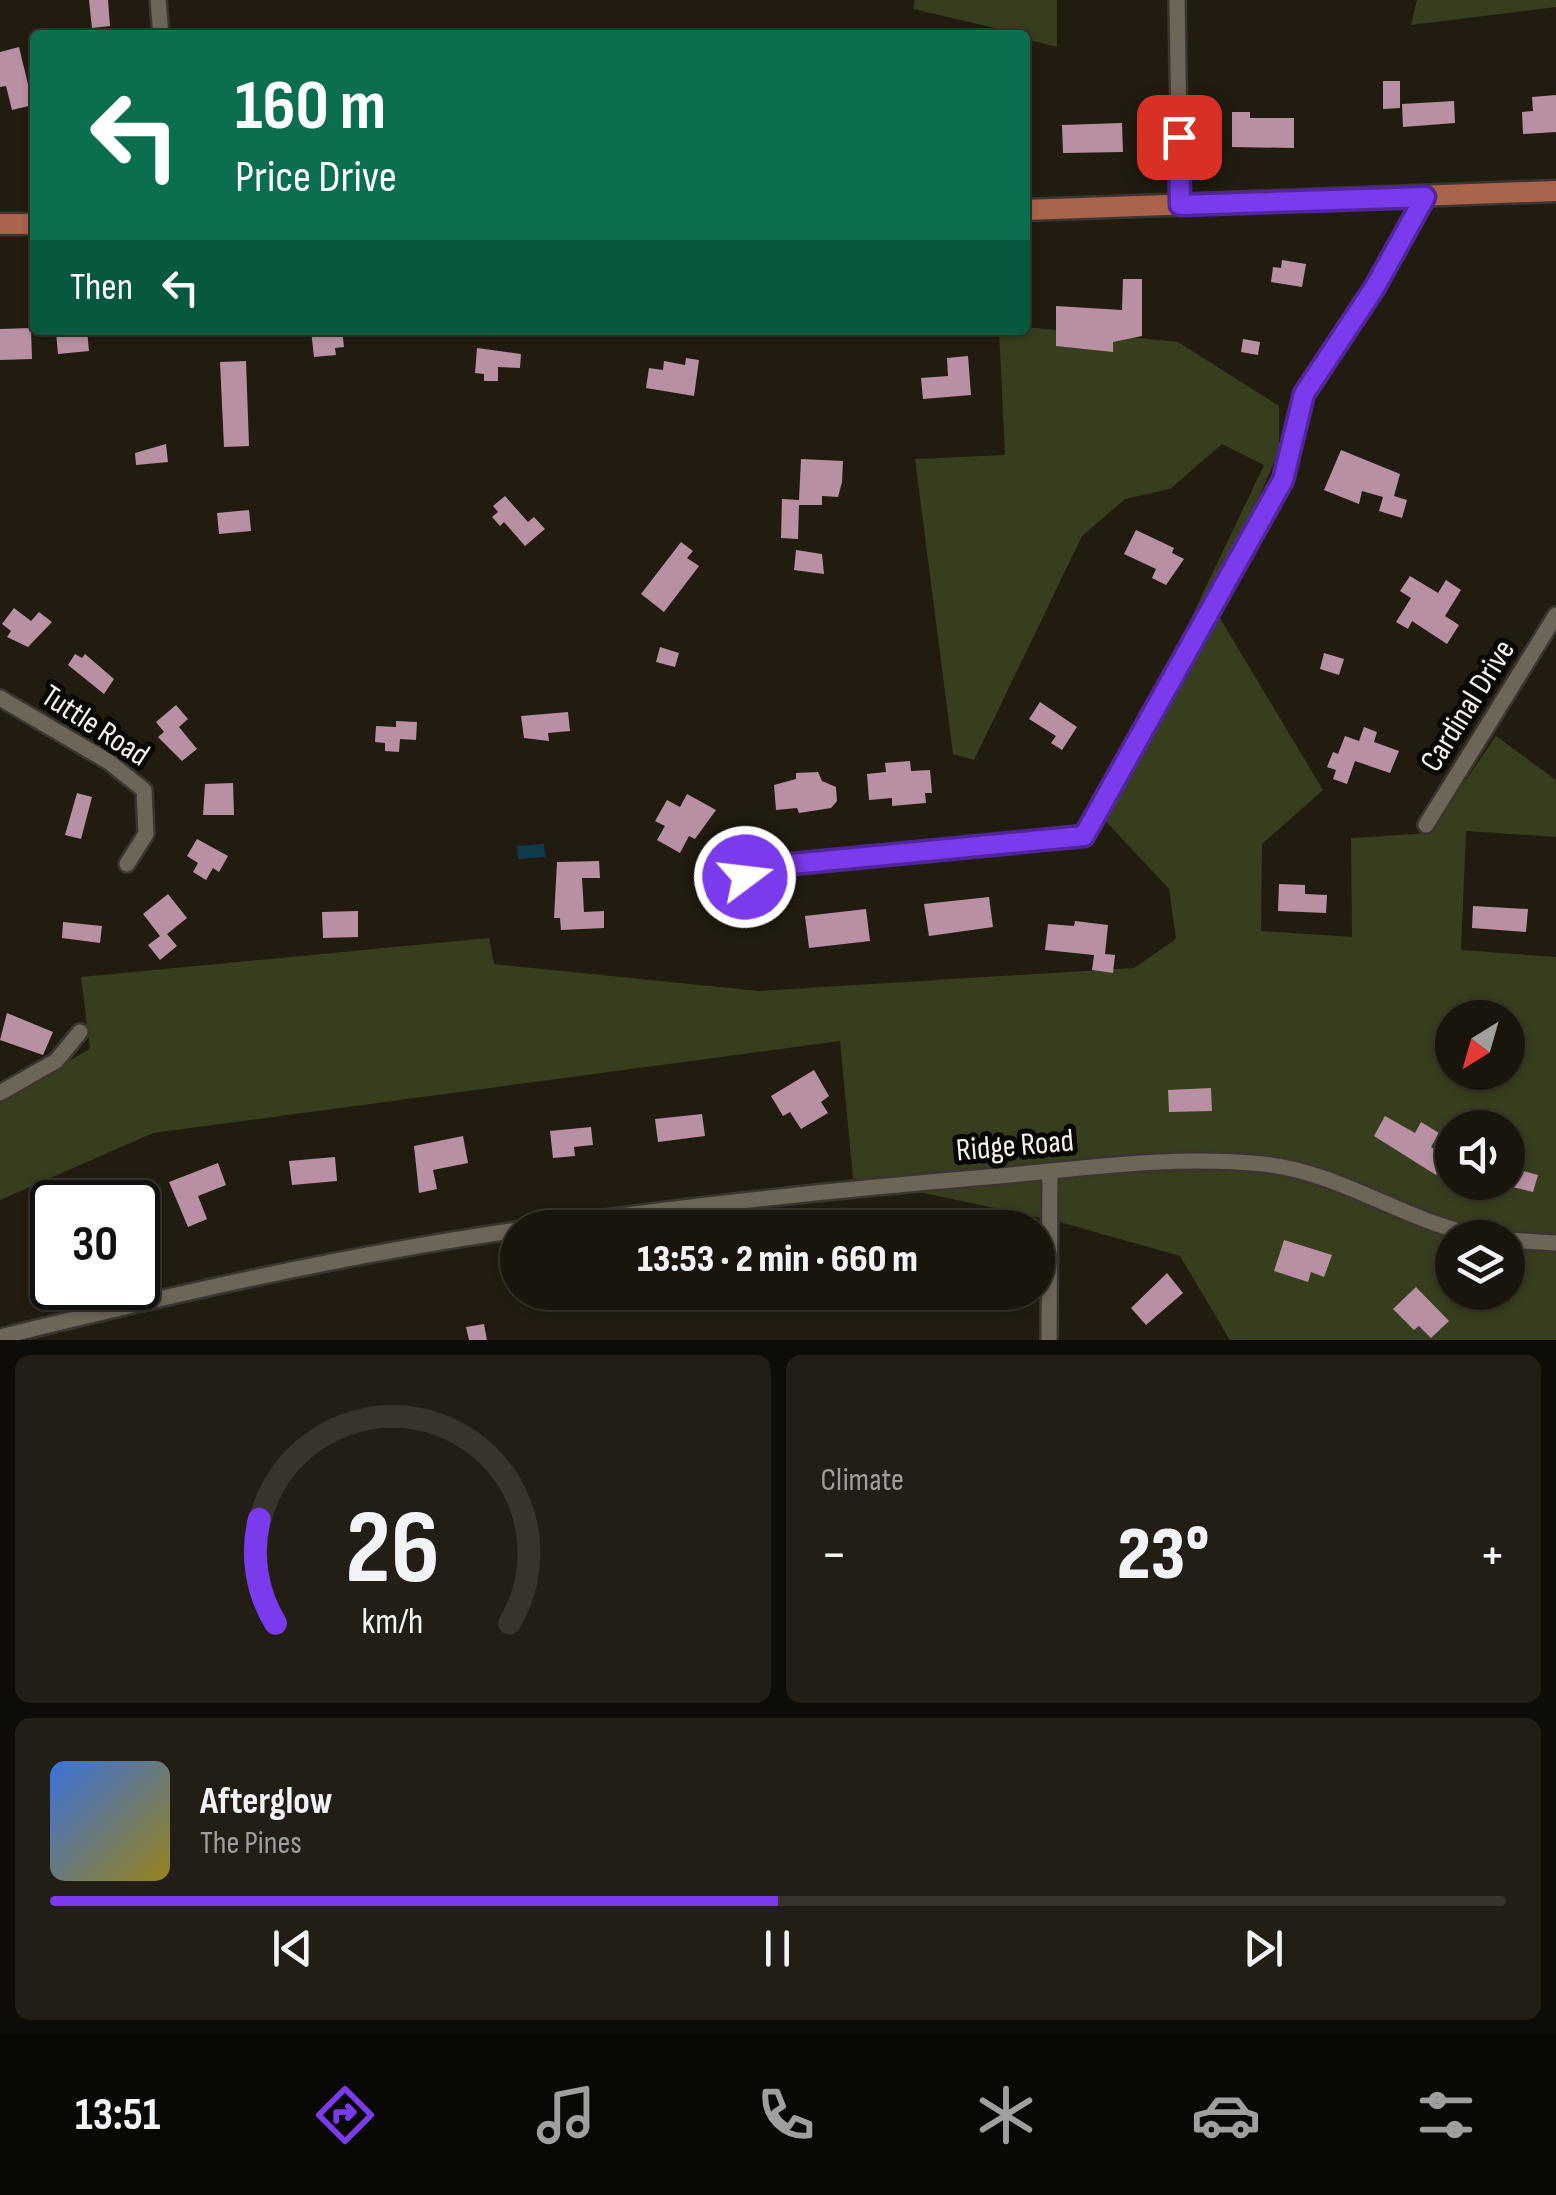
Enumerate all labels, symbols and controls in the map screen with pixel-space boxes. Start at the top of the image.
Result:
text: 160 m [235,65,386,149]
icon: left [70,70,200,200]
pin [1137,95,1222,180]
icon: arrive [1152,110,1207,165]
text: Price Drive [235,150,397,205]
icon: left [153,260,208,315]
text: Then [70,265,133,310]
street label: Cardinal Drive [1412,633,1524,779]
street label: Tuttle Road [34,677,156,775]
position arrow [693,825,797,929]
north arrow [1435,1000,1525,1090]
map controls [1435,1000,1525,1310]
button: sound [1435,1110,1525,1200]
street label: Ridge Road [955,1121,1075,1171]
speed limit sign: 30 [30,1180,160,1310]
button: layers [1435,1220,1525,1310]
text: 13:53 · 2 min · 660 m [637,1237,918,1282]
text: Climate [821,1461,904,1500]
text: 26 [345,1487,440,1612]
text: 23° [1117,1510,1209,1601]
text: − [821,1522,847,1589]
text: + [1479,1522,1506,1589]
text: km/h [362,1601,424,1644]
text: Afterglow [200,1779,333,1824]
text: The Pines [200,1824,302,1863]
icon: previous [265,1921,320,1976]
icon: pause [750,1921,805,1976]
icon: next [1236,1921,1291,1976]
icon: directions [310,2080,380,2150]
icon: music [531,2080,601,2150]
icon: phone [751,2080,821,2150]
icon: climate [971,2080,1041,2150]
icon: car [1191,2080,1261,2150]
icon: filters [1411,2080,1481,2150]
text: 13:51 [75,2088,160,2143]

